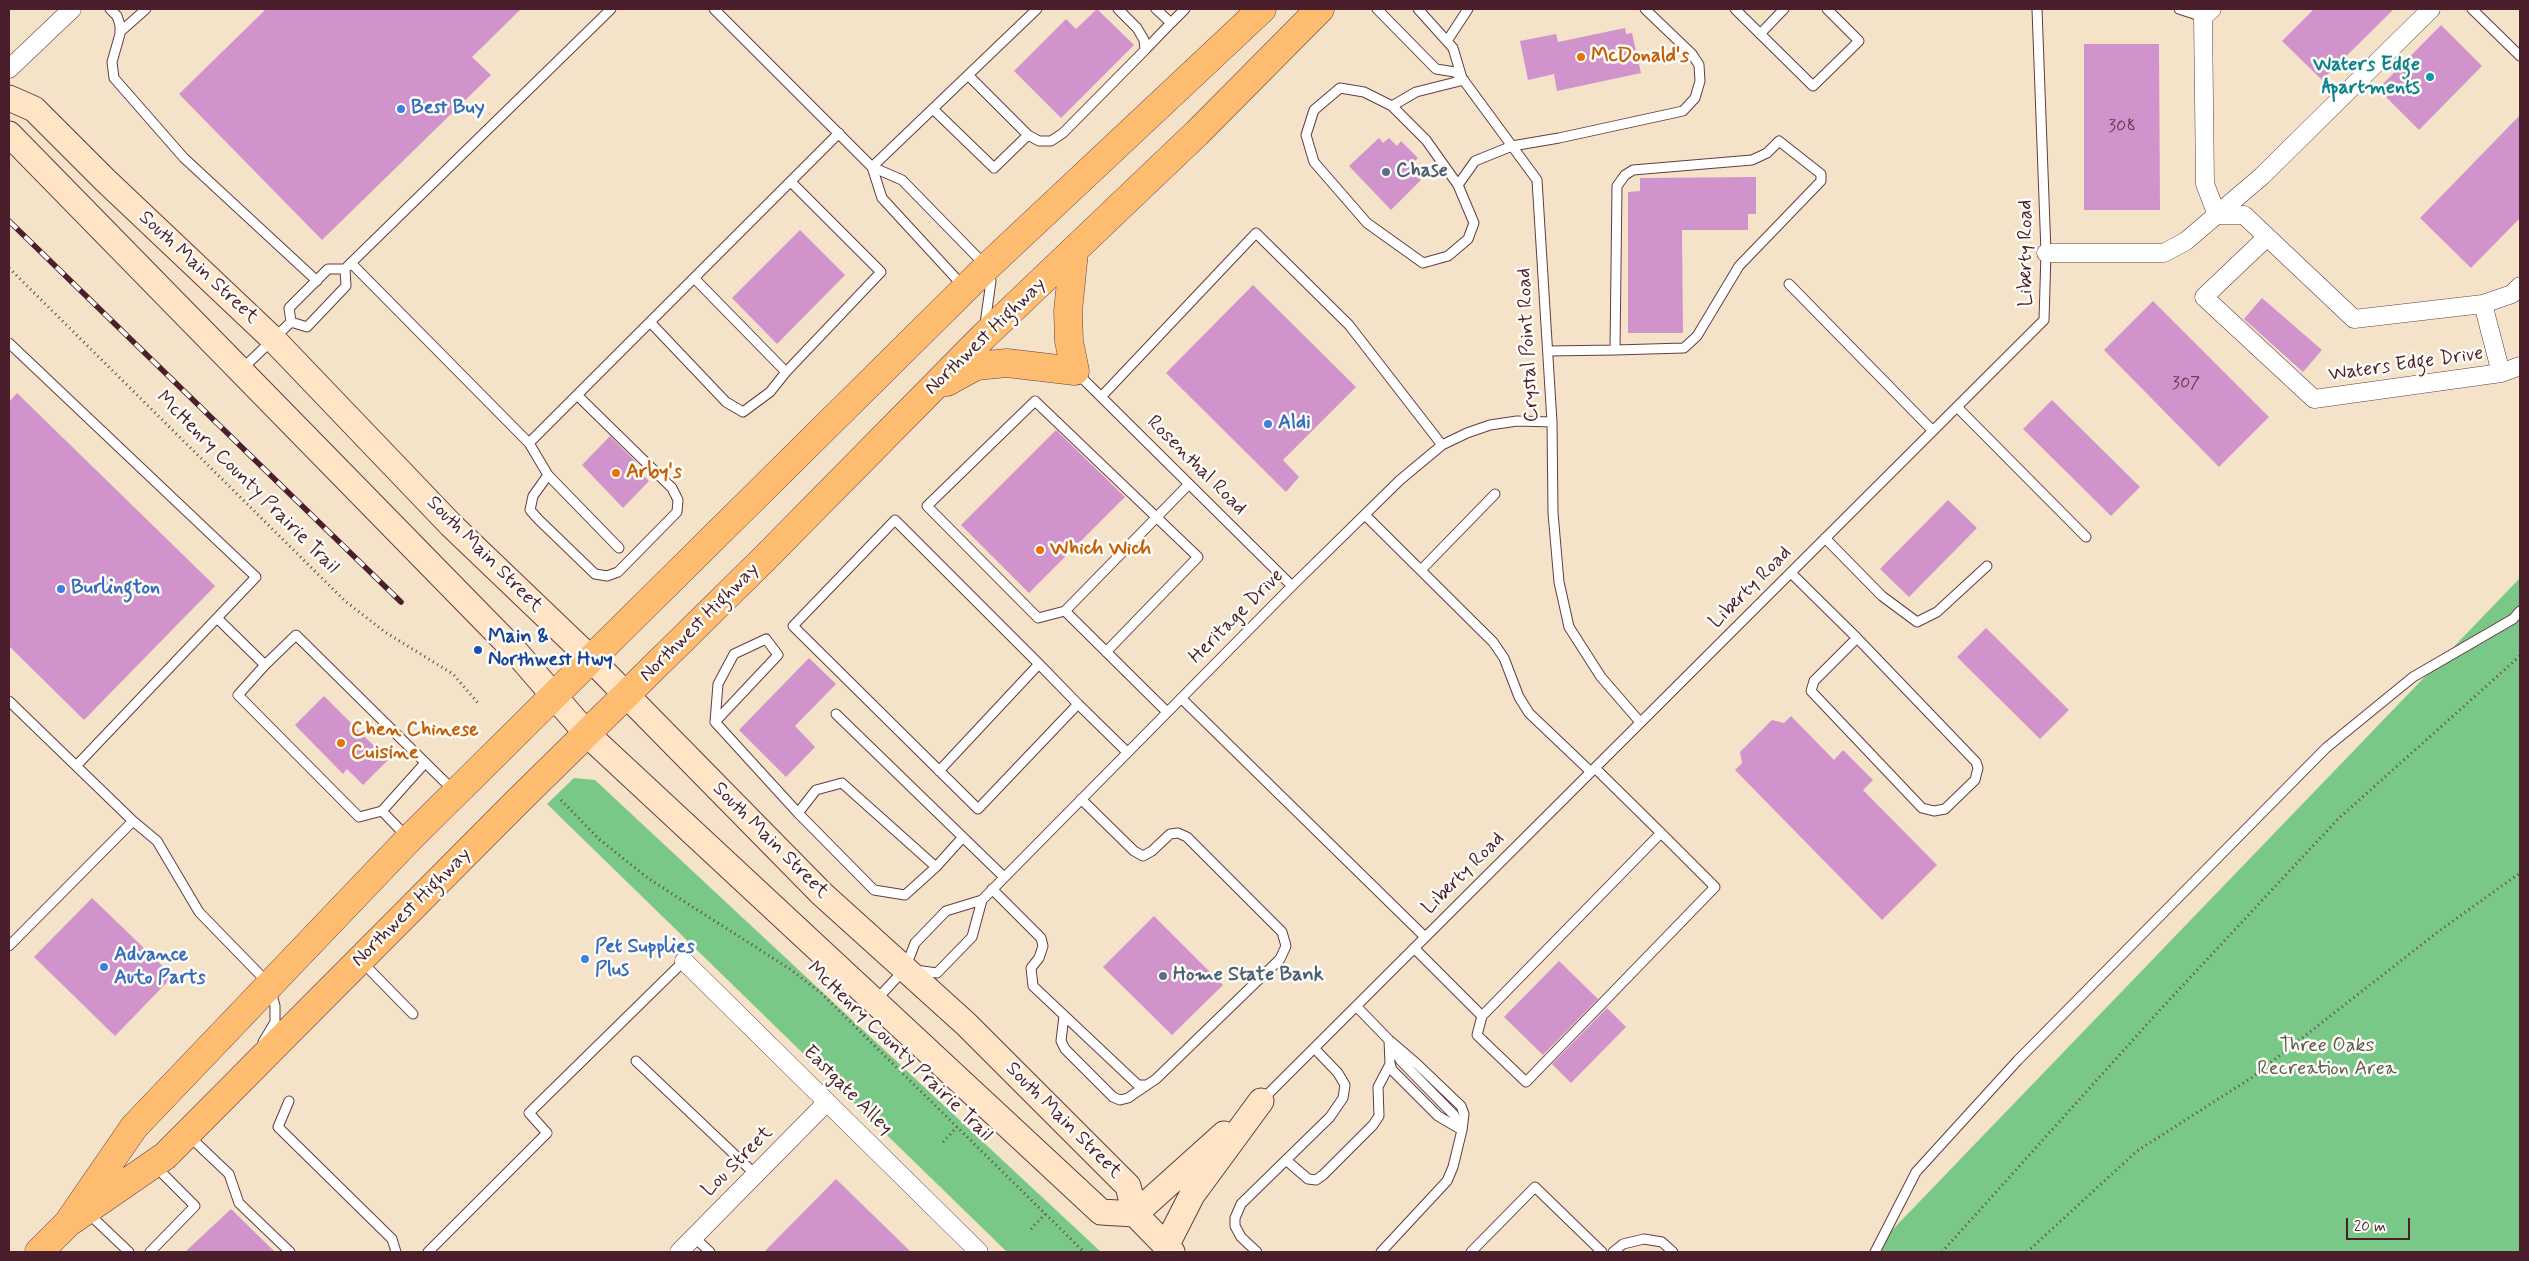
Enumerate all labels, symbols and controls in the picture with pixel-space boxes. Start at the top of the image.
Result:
place label: McDonald's [1591,45,1689,69]
marker: McDonald's [1575,51,1587,63]
place label: Waters Edge Apartments [2313,54,2420,101]
marker: Waters Edge Apartments [2424,71,2436,83]
place label: Best Buy [411,97,485,121]
marker: Best Buy [395,103,407,115]
house number: 308 [2108,116,2136,138]
place label: Chase [1396,160,1448,184]
marker: Chase [1380,166,1392,178]
street label: Liberty Road [2015,200,2039,306]
street label: South Main Street [133,206,263,330]
street label: Crystal Point Road [1513,267,1545,423]
street label: Northwest Highway [920,273,1052,401]
street label: Waters Edge Drive [2327,342,2485,388]
house number: 307 [2172,373,2200,395]
street label: McHenry County Prairie Trail [151,387,343,579]
street label: Rosenthal Road [1141,411,1251,521]
place label: Aldi [1278,412,1311,436]
marker: Aldi [1262,418,1274,430]
place label: Arby's [626,461,682,485]
marker: Arby's [610,467,622,479]
street label: South Main Street [421,492,547,618]
place label: Which Wich [1050,538,1151,562]
street label: Liberty Road [1705,542,1797,634]
marker: Which Wich [1034,544,1046,556]
street label: Northwest Highway [635,558,765,688]
street label: Heritage Drive [1185,565,1289,669]
place label: Burlington [71,577,160,601]
marker: Burlington [55,583,67,595]
place label: Main & Northwest Hwy [488,626,613,673]
marker: Main & Northwest Hwy [472,644,484,656]
place label: Chen Chinese Cuisine [351,719,479,766]
marker: Chen Chinese Cuisine [335,737,347,749]
street label: South Main Street [707,778,833,904]
street label: Liberty Road [1418,828,1510,920]
street label: Northwest Highway [347,843,477,973]
place label: Pet Supplies Plus [595,936,695,983]
place label: Advance Auto Parts [114,944,205,991]
marker: Pet Supplies Plus [579,953,591,965]
street label: McHenry County Prairie Trail [801,957,997,1147]
marker: Advance Auto Parts [98,961,110,973]
place label: Home State Bank [1173,964,1324,988]
marker: Home State Bank [1157,970,1169,982]
park label: Three Oaks Recreation Area [2257,1035,2397,1082]
street label: Eastgate Alley [797,1041,897,1141]
street label: South Main Street [1000,1058,1126,1184]
street label: Lou Street [698,1122,778,1202]
scale bar [2349,1208,2413,1240]
text: 20 m [2354,1217,2386,1237]

